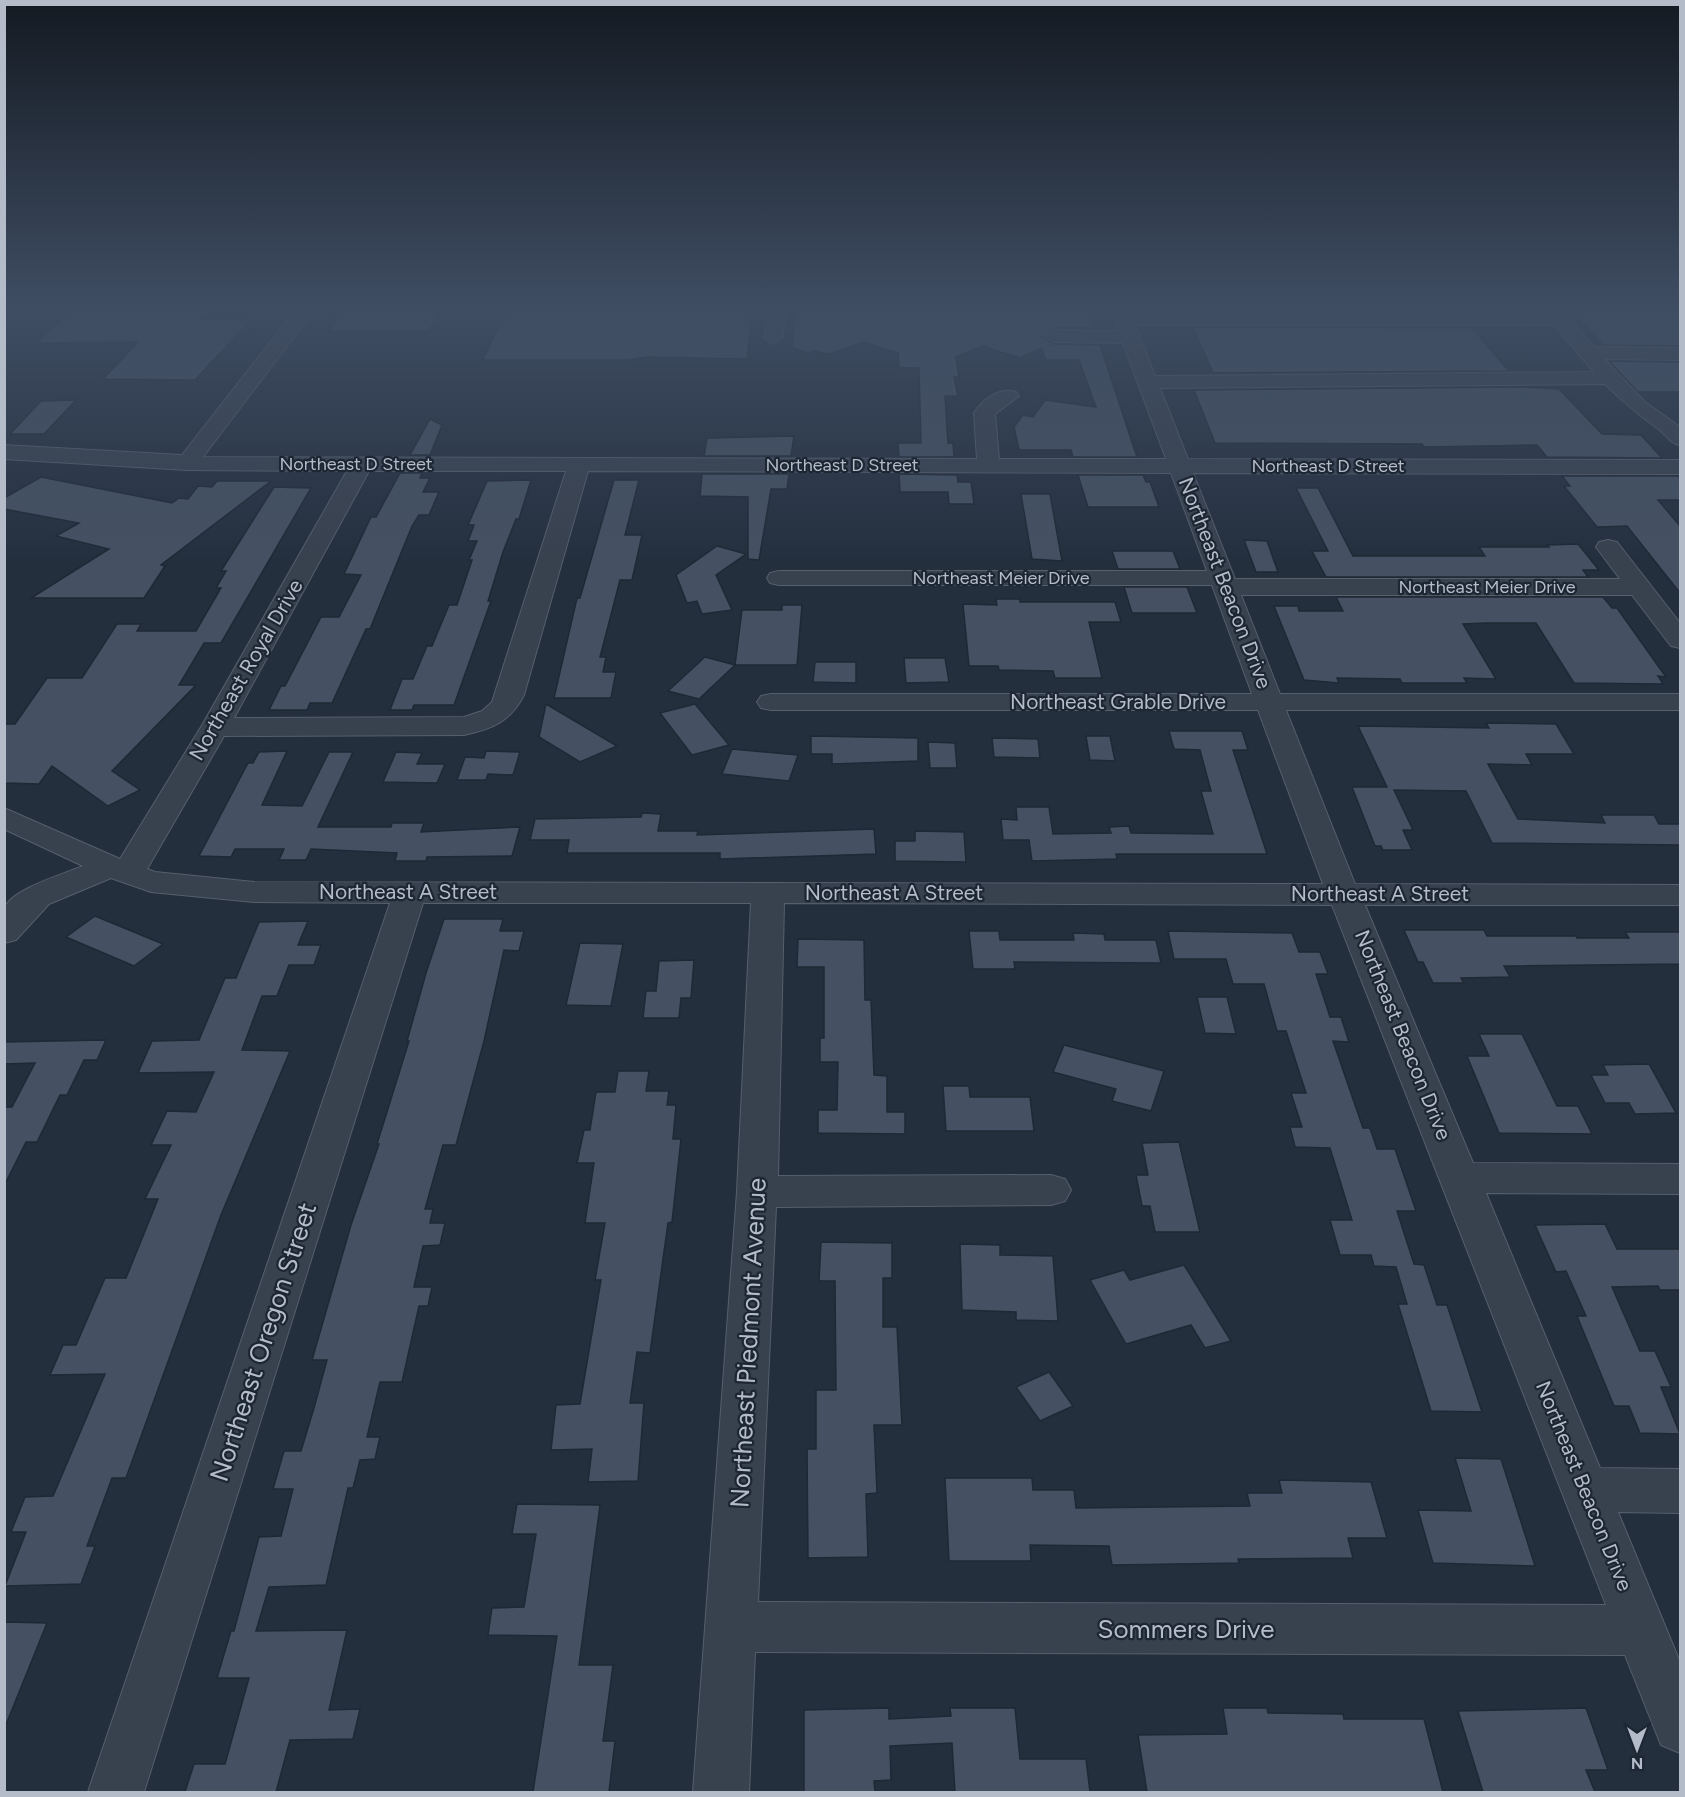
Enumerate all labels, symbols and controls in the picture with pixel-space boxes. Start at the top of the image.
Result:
street label: Northeast D Street [279,453,433,475]
street label: Northeast D Street [765,454,919,476]
street label: Northeast D Street [1251,455,1405,477]
street label: Northeast Beacon Drive [1174,474,1277,692]
street label: Northeast Meier Drive [912,567,1090,589]
street label: Northeast Royal Drive [183,575,308,765]
street label: Northeast Meier Drive [1398,576,1576,598]
street label: Northeast Grable Drive [1010,689,1226,714]
street label: Northeast A Street [319,879,497,904]
street label: Northeast A Street [805,880,983,905]
street label: Northeast A Street [1291,881,1469,906]
street label: Northeast Beacon Drive [1350,926,1457,1143]
street label: Northeast Piedmont Avenue [723,1177,773,1509]
street label: Northeast Oregon Street [203,1198,323,1486]
street label: Northeast Beacon Drive [1531,1377,1638,1594]
street label: Sommers Drive [1098,1613,1274,1645]
north arrow [1607,1719,1667,1779]
text: N [1631,1754,1643,1773]

